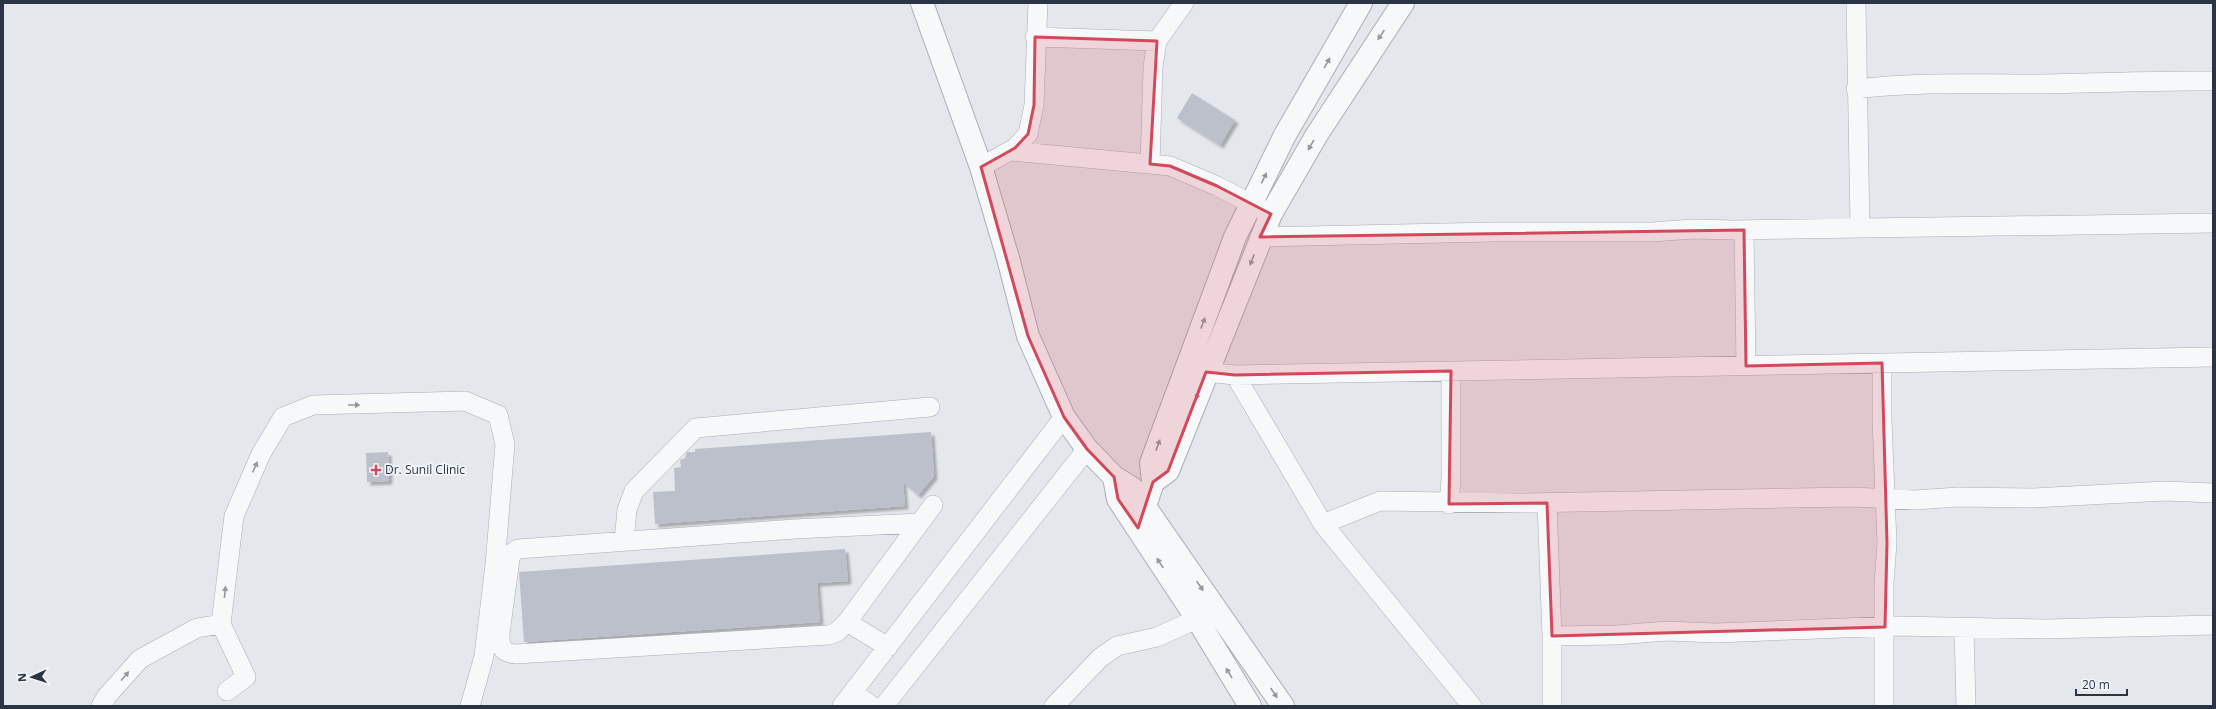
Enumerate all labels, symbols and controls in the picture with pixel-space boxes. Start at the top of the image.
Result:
one-way arrow [1377,30,1385,41]
one-way arrow [1323,58,1330,69]
one-way arrow [1308,139,1315,151]
one-way arrow [1261,172,1268,183]
one-way arrow [1248,254,1254,266]
one-way arrow [1200,317,1206,329]
one-way arrow [1194,388,1200,400]
one-way arrow [348,402,361,408]
one-way arrow [1155,438,1161,450]
one-way arrow [252,461,259,473]
place label: Dr. Sunil Clinic [385,461,465,478]
marker: Dr. Sunil Clinic [370,464,382,476]
one-way arrow [1157,557,1164,568]
one-way arrow [1196,581,1204,592]
one-way arrow [221,586,228,598]
north arrow [12,657,52,697]
one-way arrow [1226,667,1233,679]
one-way arrow [121,670,130,681]
scale bar [2076,671,2127,697]
text: N [14,673,29,682]
text: 20 m [2082,676,2110,693]
one-way arrow [1270,688,1278,698]

